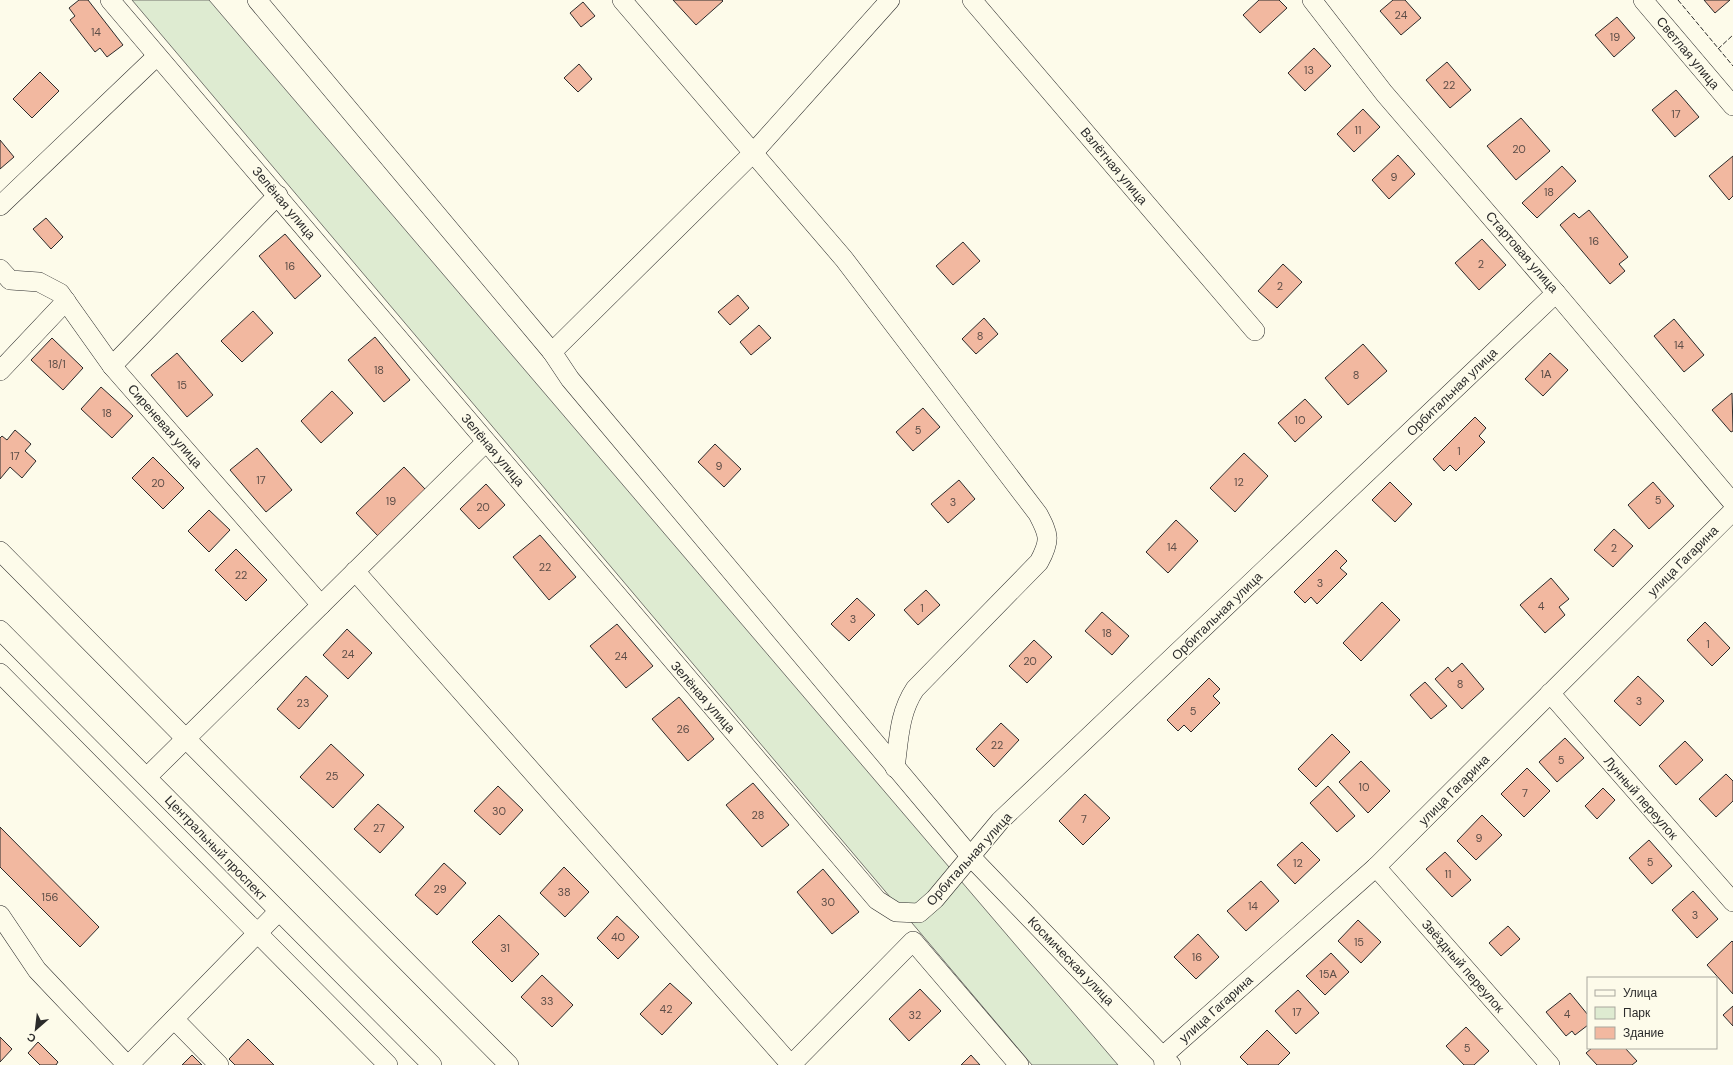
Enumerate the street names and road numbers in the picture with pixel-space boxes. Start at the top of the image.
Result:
street label: Светлая улица [1653,13,1724,93]
street label: Взлётная улица [1077,124,1152,209]
street label: Зелёная улица [249,163,320,244]
street label: Стартовая улица [1482,208,1563,297]
street label: Орбитальная улица [1403,344,1502,440]
street label: Сиреневая улица [124,381,207,472]
street label: Зелёная улица [458,410,529,491]
street label: улица Гагарина [1644,521,1723,600]
street label: Орбитальная улица [1168,568,1267,664]
street label: Зелёная улица [667,657,739,737]
street label: улица Гагарина [1415,750,1494,829]
street label: Лунный переулок [1600,753,1682,843]
street label: Центральный проспект [161,792,271,904]
street label: Орбитальная улица [923,808,1016,909]
street label: Космическая улица [1024,913,1118,1010]
street label: Звёздный переулок [1418,916,1508,1016]
street label: улица Гагарина [1176,971,1257,1047]

